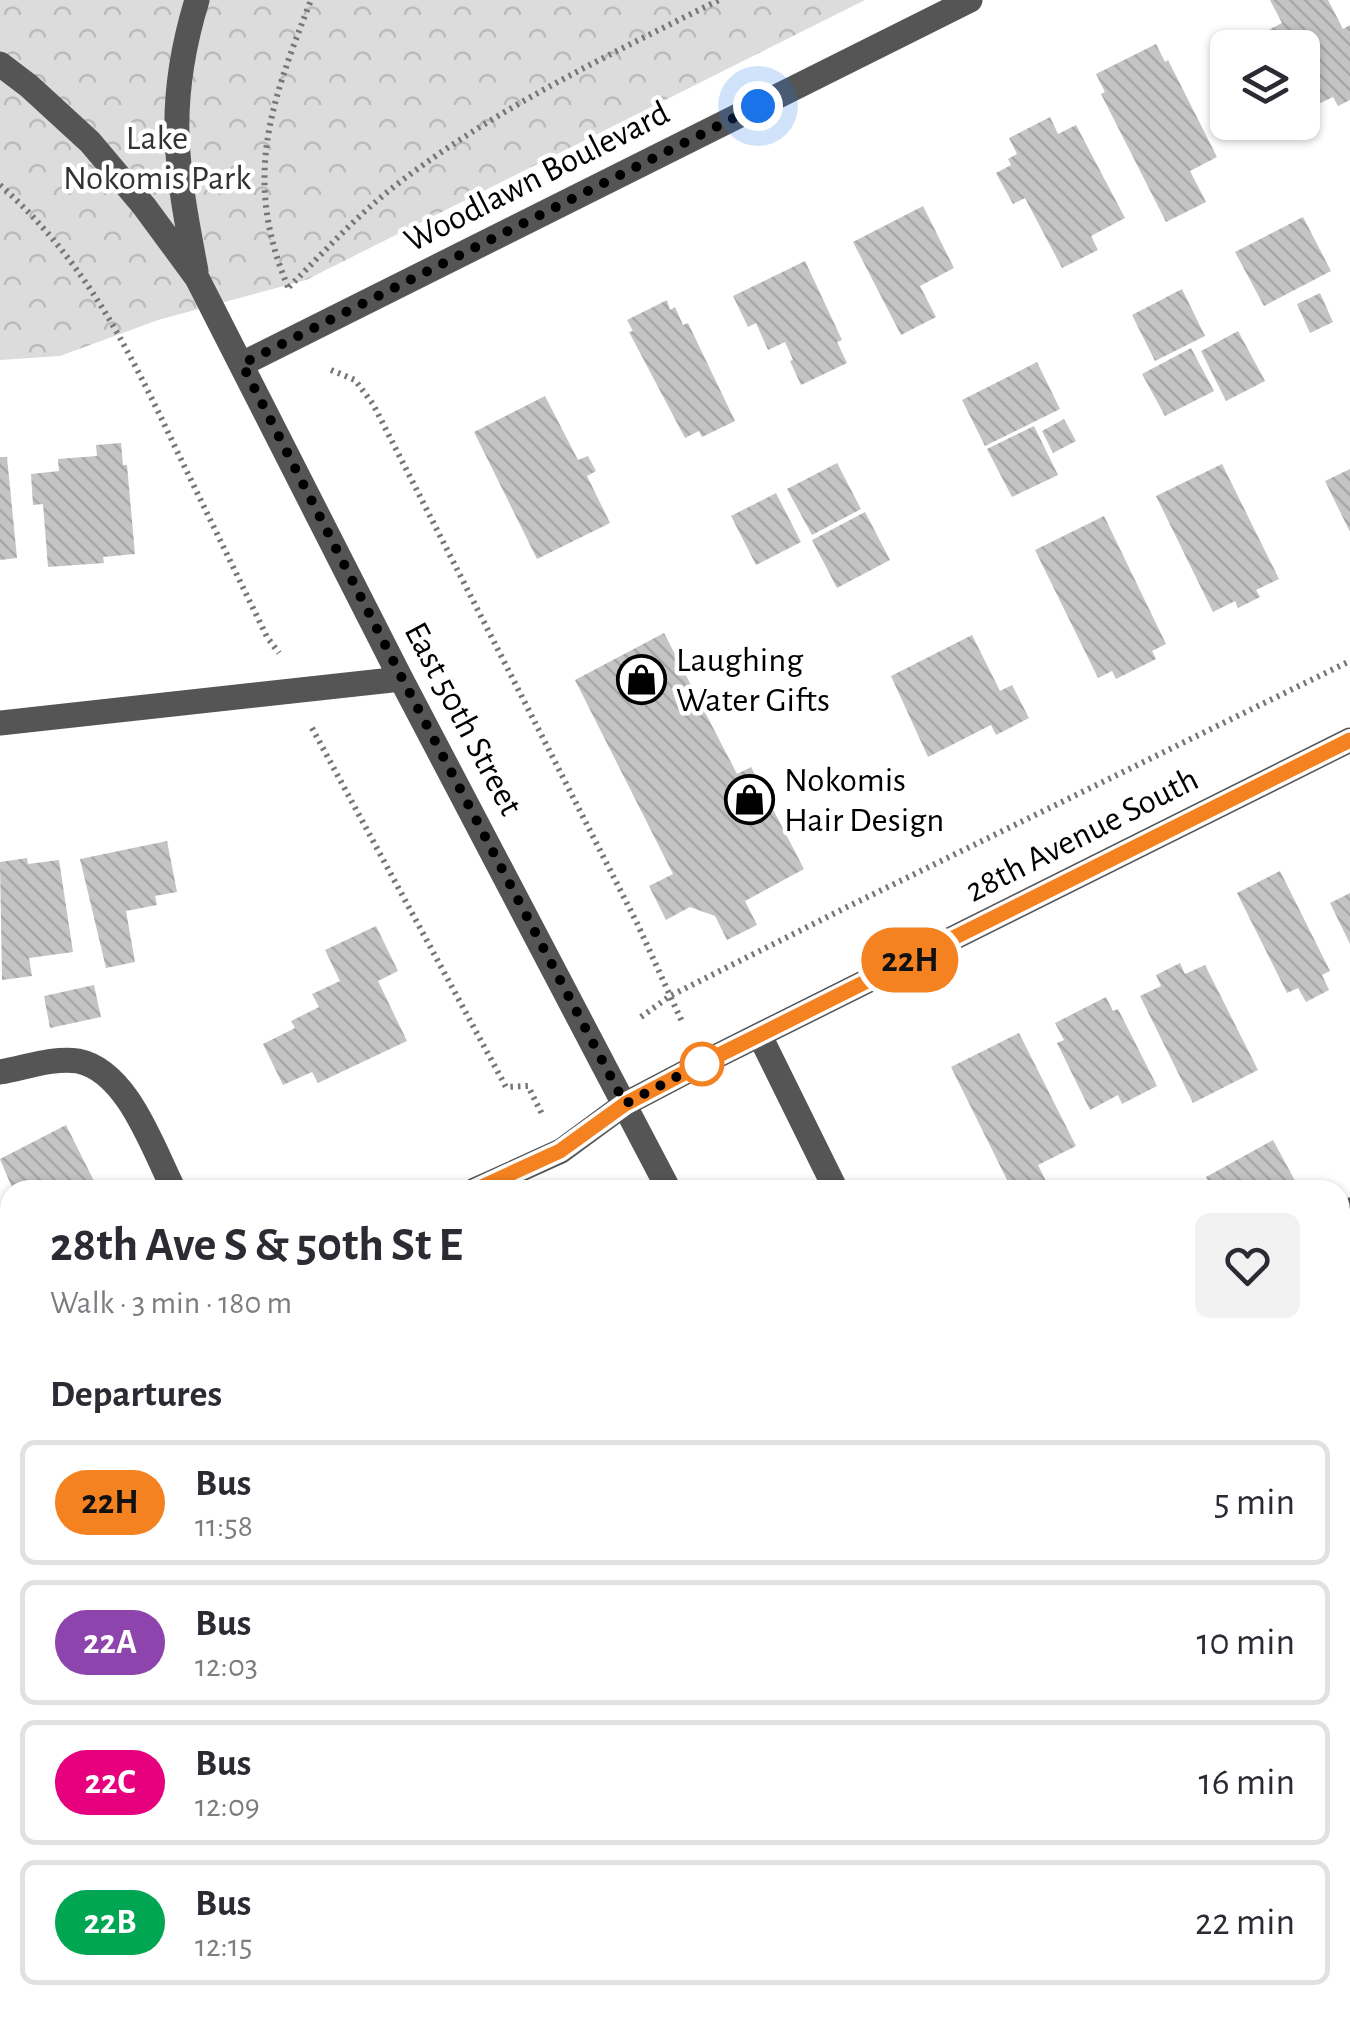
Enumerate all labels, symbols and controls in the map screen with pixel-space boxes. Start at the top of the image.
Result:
map controls [1210,30,1320,140]
button: layers [1210,30,1320,140]
your location [733,81,783,131]
street label: Woodlawn Boulevard [399,95,675,259]
park label: Lake Nokomis Park [63,121,251,196]
street label: East 50th Street [398,617,528,821]
place label: Laughing Water Gifts [676,643,830,718]
shop icon: Laughing Water Gifts [615,654,667,706]
street label: 28th Avenue South [960,761,1204,909]
place label: Nokomis Hair Design [784,763,944,838]
shop icon: Nokomis Hair Design [723,774,775,826]
line badge: 22H [852,928,968,992]
text: 22H [881,943,939,978]
unlabelled marker [681,1043,723,1085]
button: heart [1195,1213,1300,1318]
text: 28th Ave S & 50th St E [50,1222,463,1270]
text: Walk · 3 min · 180 m [50,1287,292,1319]
text: Departures [50,1376,222,1414]
text: Bus [195,1465,251,1503]
text: 5 min [1214,1484,1295,1522]
text: 22H [81,1485,139,1520]
text: 11:58 [195,1510,253,1542]
text: Bus [195,1605,251,1643]
text: 10 min [1196,1624,1295,1662]
text: 22A [83,1625,137,1660]
text: 12:03 [195,1650,258,1682]
text: Bus [195,1745,251,1783]
text: 16 min [1199,1764,1295,1802]
text: 22C [84,1765,136,1800]
text: 12:09 [195,1790,260,1822]
text: Bus [195,1885,251,1923]
text: 22 min [1195,1904,1295,1942]
text: 22B [83,1905,137,1940]
text: 12:15 [195,1930,252,1962]

